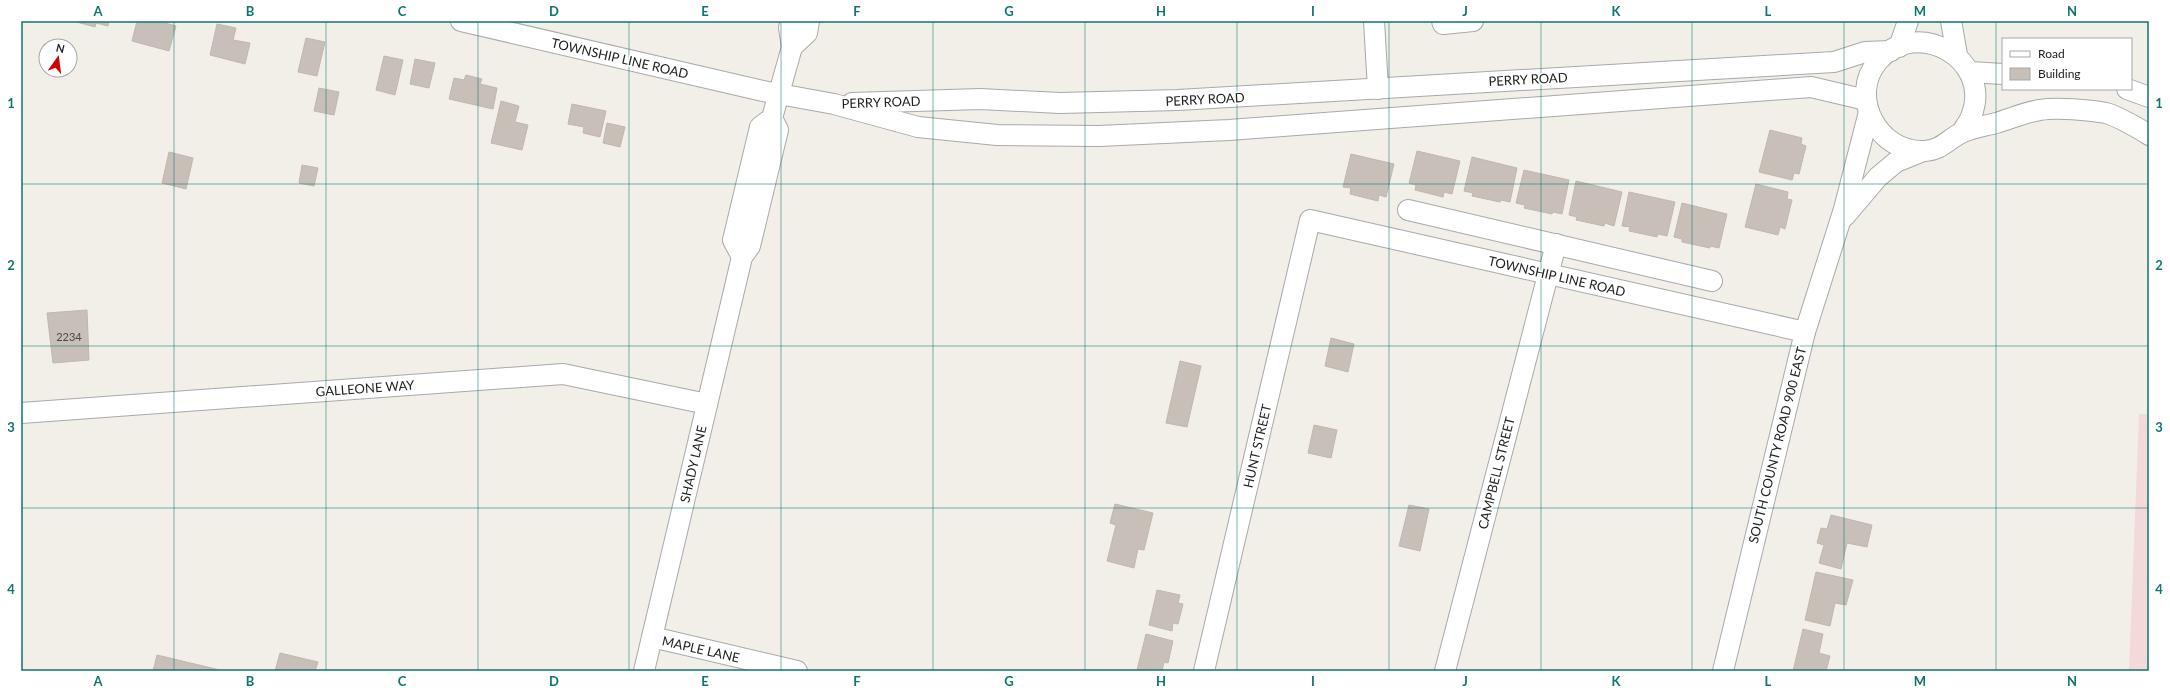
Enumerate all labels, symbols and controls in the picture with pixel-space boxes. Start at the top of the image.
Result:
text: A [92,3,103,19]
text: B [246,3,255,19]
text: C [398,3,407,19]
text: D [549,3,559,19]
text: E [701,3,709,19]
text: F [853,3,861,19]
text: G [1004,3,1014,19]
text: H [1156,3,1166,19]
text: I [1311,3,1315,19]
text: J [1462,3,1468,19]
text: K [1612,3,1622,19]
text: L [1765,3,1772,19]
text: M [1914,3,1926,19]
text: N [2067,3,2077,19]
street label: TOWNSHIP LINE ROAD [550,34,690,82]
north arrow [38,38,78,78]
legend [2002,38,2132,90]
text: N [55,40,66,55]
text: Road [2038,46,2065,61]
text: Building [2038,66,2081,81]
street label: PERRY ROAD [1488,69,1568,89]
street label: PERRY ROAD [1165,89,1245,109]
street label: PERRY ROAD [841,93,921,111]
text: 1 [7,95,15,111]
text: 1 [2155,95,2163,111]
street label: TOWNSHIP LINE ROAD [1487,252,1627,300]
text: 2 [7,257,15,273]
text: 2 [2155,257,2163,273]
house number: 2234 [56,330,82,343]
street label: SOUTH COUNTY ROAD 900 EAST [1745,345,1809,545]
street label: GALLEONE WAY [315,377,416,399]
street label: HUNT STREET [1240,402,1274,489]
street label: CAMPBELL STREET [1474,415,1518,531]
text: 3 [7,419,15,435]
text: 3 [2155,419,2163,435]
street label: SHADY LANE [676,424,710,504]
text: 4 [7,581,15,597]
text: 4 [2155,581,2163,597]
street label: MAPLE LANE [661,632,741,666]
text: A [92,673,103,689]
text: B [246,673,255,689]
text: C [398,673,407,689]
text: D [549,673,559,689]
text: E [701,673,709,689]
text: F [853,673,861,689]
text: G [1004,673,1014,689]
text: H [1156,673,1166,689]
text: I [1311,673,1315,689]
text: J [1462,673,1468,689]
text: K [1612,673,1622,689]
text: L [1765,673,1772,689]
text: M [1914,673,1926,689]
text: N [2067,673,2077,689]

